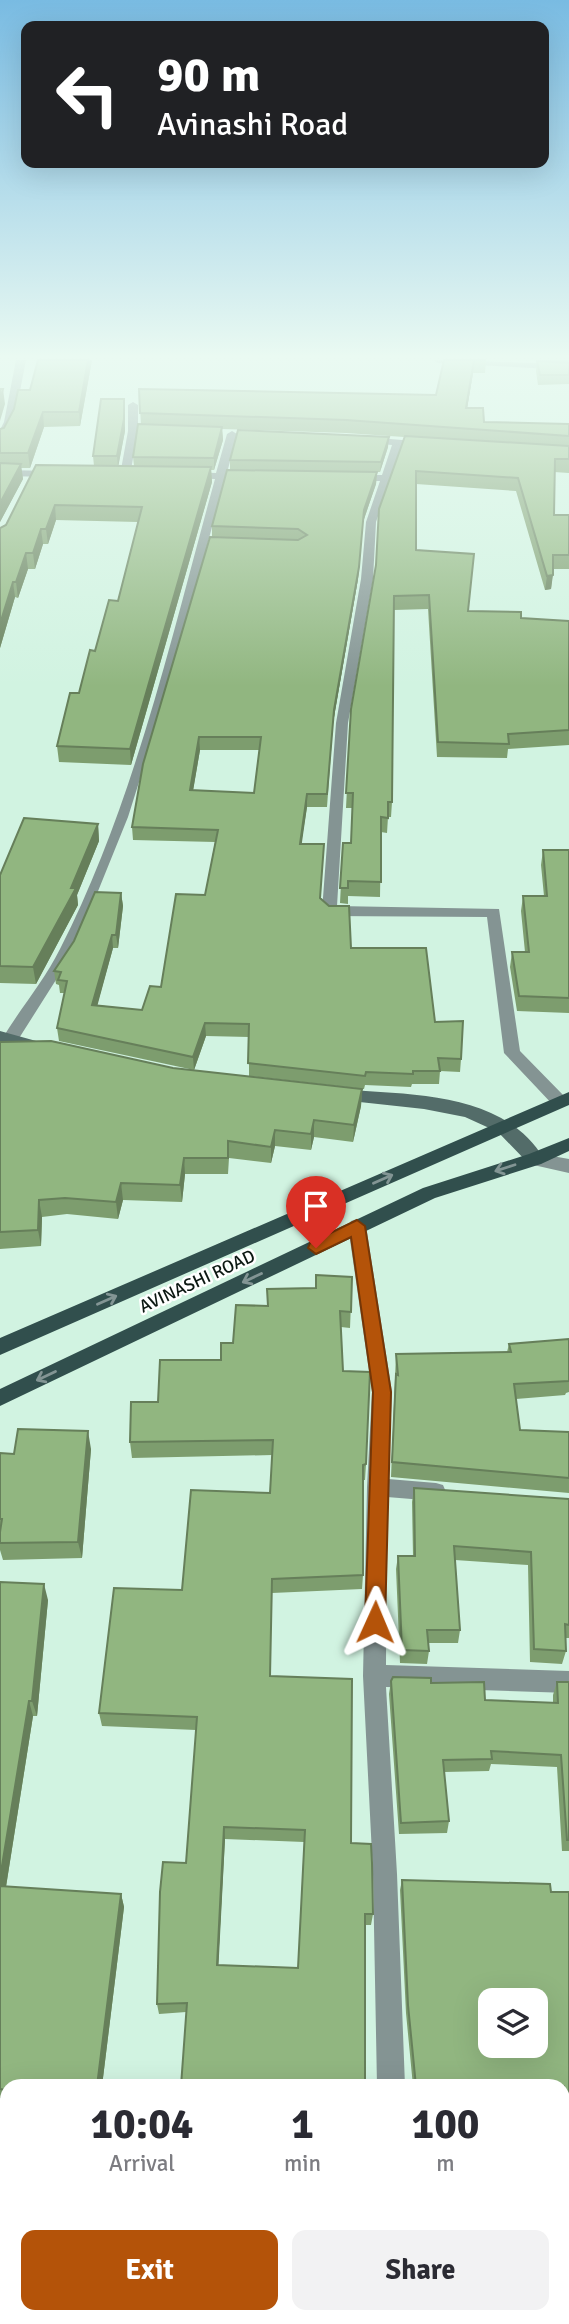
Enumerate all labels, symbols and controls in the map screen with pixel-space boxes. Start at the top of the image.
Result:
text: 90 m [157,45,260,105]
icon: left [42,49,133,140]
text: Avinashi Road [157,105,348,144]
one-way arrow [495,1163,517,1176]
one-way arrow [372,1172,393,1185]
pin [286,1176,346,1248]
icon: arrive [297,1187,335,1225]
street label: AVINASHI ROAD [136,1245,258,1317]
one-way arrow [242,1272,263,1285]
one-way arrow [96,1293,118,1306]
one-way arrow [36,1370,57,1383]
position arrow [338,1585,412,1659]
map controls [478,1988,548,2058]
button: layers [478,1988,548,2058]
text: 10:04 [90,2099,194,2150]
text: 1 [291,2099,314,2150]
text: 100 [411,2099,480,2150]
text: Arrival [109,2149,175,2178]
text: min [284,2149,321,2178]
text: m [436,2149,455,2178]
button: Exit [21,2230,278,2310]
button: Share [292,2230,549,2310]

